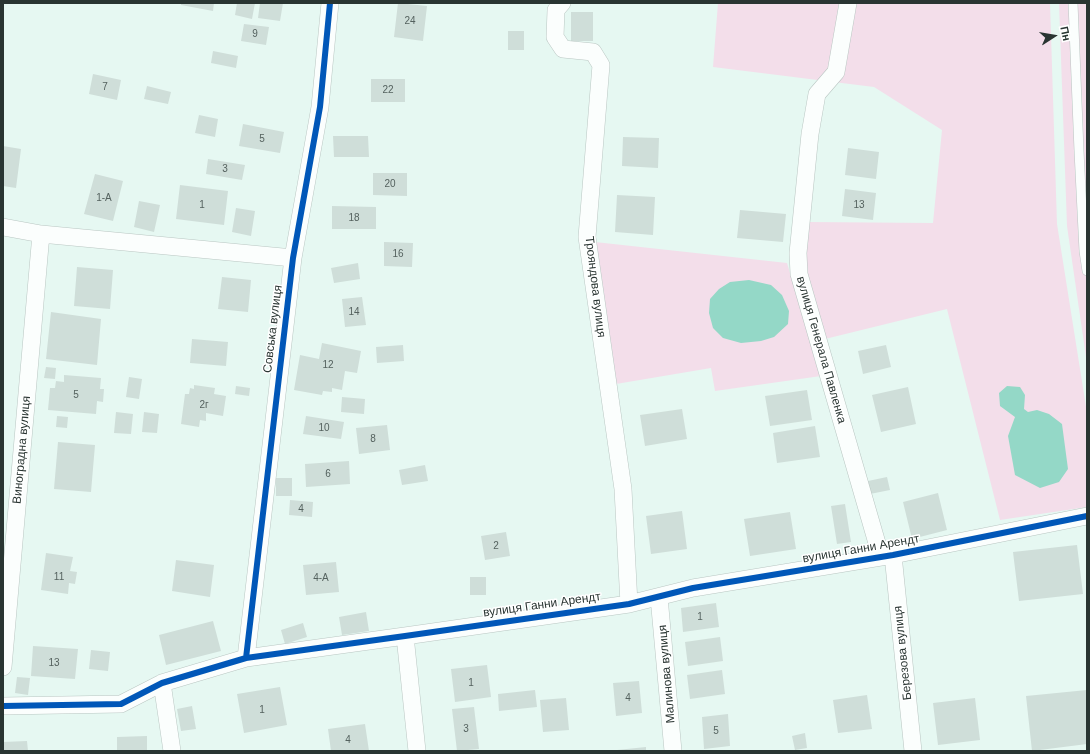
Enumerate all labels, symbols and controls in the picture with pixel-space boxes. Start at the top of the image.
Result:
house number: 24 [404,15,416,27]
north arrow [1034,16,1074,56]
text: Пн [1058,25,1073,42]
house number: 9 [252,28,258,40]
house number: 7 [102,81,108,93]
house number: 22 [382,84,394,96]
house number: 5 [259,133,265,145]
house number: 3 [222,163,228,175]
house number: 20 [384,178,396,190]
house number: 1-А [96,192,112,204]
house number: 1 [199,199,205,211]
house number: 13 [853,199,865,211]
house number: 18 [348,212,360,224]
street label: Трояндова вулиця [582,236,608,338]
house number: 16 [392,248,404,260]
street label: вулиця Генерала Павленка [793,275,849,425]
street label: Совська вулиця [260,284,286,374]
house number: 14 [348,306,360,318]
house number: 12 [322,359,334,371]
house number: 5 [73,389,79,401]
street label: Виноградна вулиця [10,395,34,505]
house number: 2г [199,399,209,411]
house number: 10 [318,422,330,434]
house number: 8 [370,433,376,445]
house number: 6 [325,468,331,480]
house number: 4 [298,503,304,515]
street label: вулиця Ганни Арендт [801,532,921,566]
house number: 2 [493,540,499,552]
house number: 11 [54,571,64,583]
house number: 4-А [313,572,329,584]
street label: вулиця Ганни Арендт [482,590,602,620]
street label: Березова вулиця [891,605,915,701]
house number: 1 [697,611,703,623]
street label: Малинова вулиця [656,624,678,724]
house number: 13 [48,657,60,669]
house number: 1 [468,677,474,689]
house number: 4 [625,692,631,704]
house number: 1 [259,704,265,716]
house number: 3 [463,723,469,735]
house number: 5 [713,725,719,737]
house number: 4 [345,734,351,746]

